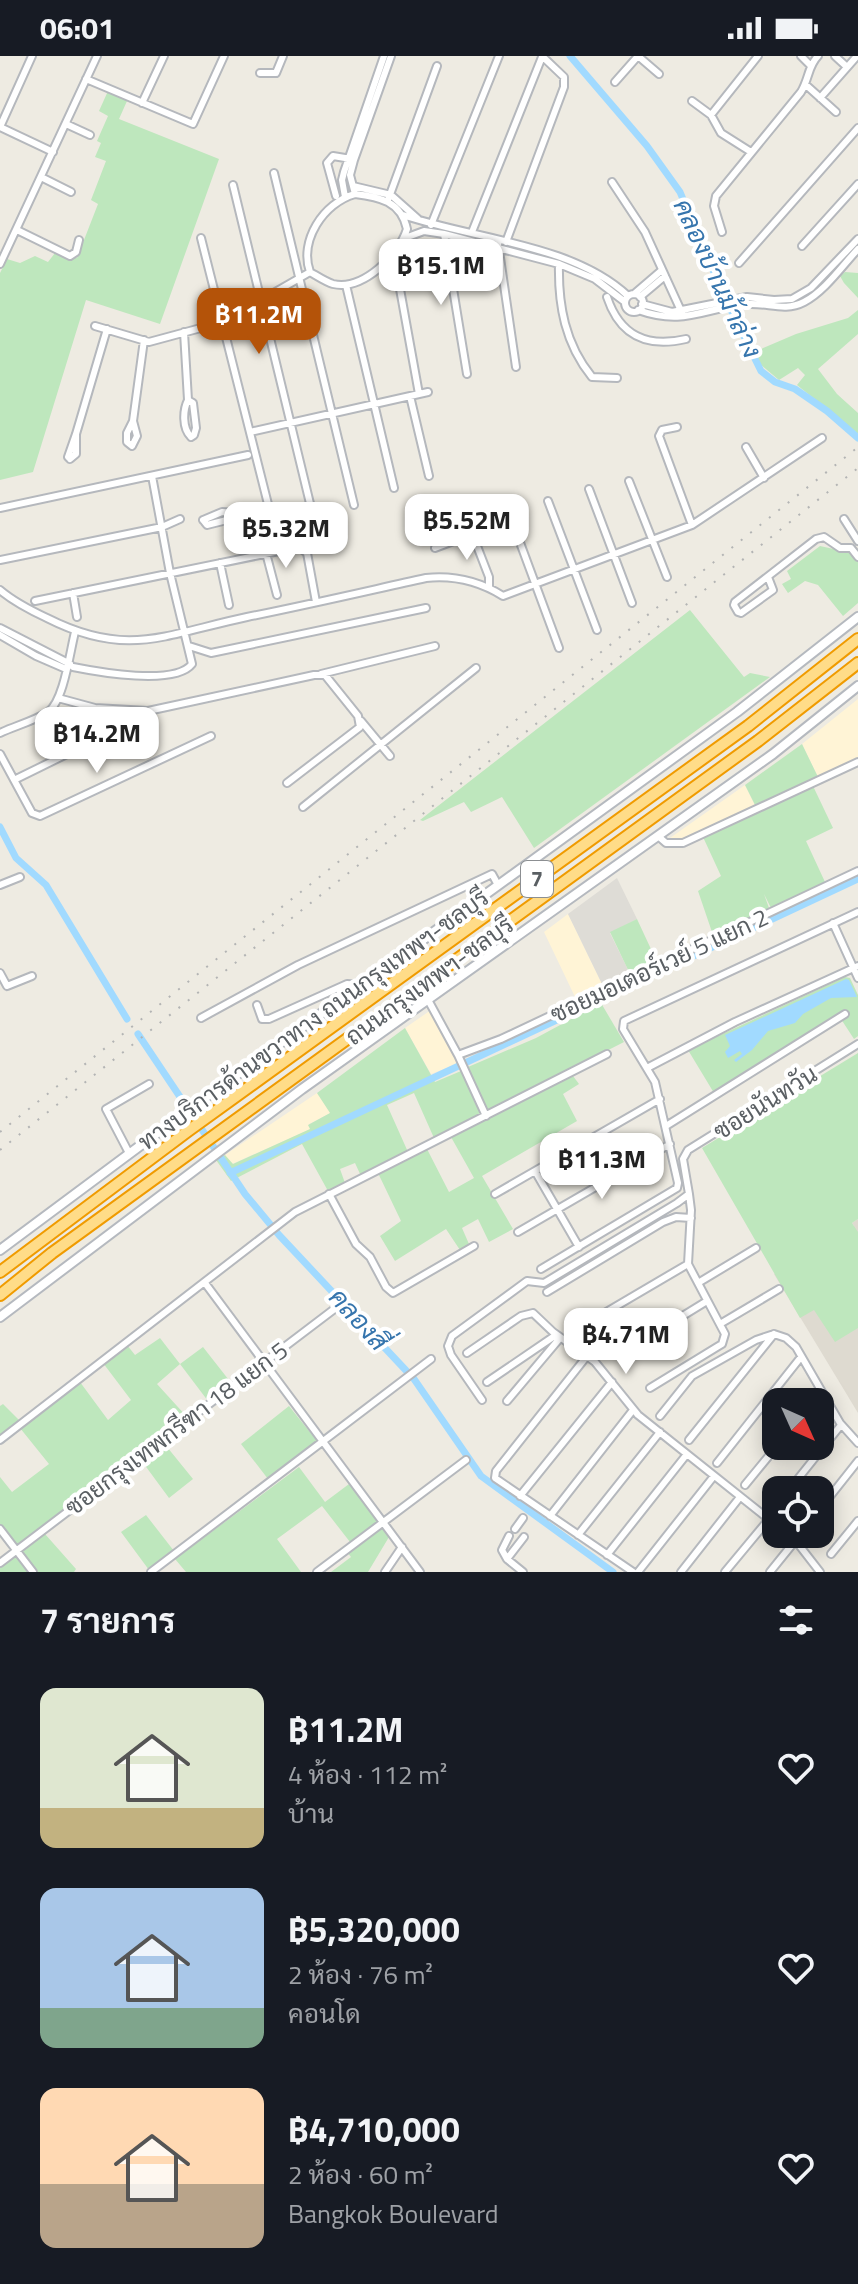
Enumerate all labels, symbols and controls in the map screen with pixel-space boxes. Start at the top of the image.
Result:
text: 06:01 [40,5,115,51]
water label: คลองบ้านม้าล่าง [664,192,772,364]
pin: ฿15.1M [376,239,506,307]
text: ฿15.1M [397,245,485,284]
pin: ฿11.2M [194,288,324,356]
text: ฿11.2M [215,294,303,333]
pin: ฿5.52M [402,494,532,562]
text: ฿5.52M [423,500,511,539]
pin: ฿5.32M [221,502,351,570]
text: ฿5.32M [242,508,330,547]
pin: ฿14.2M [32,707,162,775]
text: ฿14.2M [53,713,141,752]
road number: 7 [521,861,553,897]
street label: ทางบริการด้านขวาทาง ถนนกรุงเทพฯ-ชลบุรี [130,879,496,1159]
street label: ซอยมอเตอร์เวย์ 5 แยก 2 [544,899,774,1031]
street label: ถนนกรุงเทพฯ-ชลบุรี [337,907,521,1053]
street label: ซอยนันทวัน [706,1056,824,1148]
pin: ฿11.3M [537,1133,667,1201]
text: ฿11.3M [558,1139,646,1178]
water label: คลองสี่ [320,1278,401,1361]
pin: ฿4.71M [561,1308,691,1376]
text: ฿4.71M [582,1314,670,1353]
street label: ซอยกรุงเทพกรีฑา 18 แยก 5 [57,1332,295,1524]
north arrow [762,1388,834,1460]
map controls [762,1388,834,1548]
button: locate [762,1476,834,1548]
text: 7 รายการ [40,1594,175,1646]
icon: filters [774,1598,818,1642]
text: ฿11.2M [288,1703,404,1755]
icon: home [104,1720,200,1816]
icon: heart [774,1746,818,1790]
text: 4 ห้อง · 112 m² [288,1755,447,1794]
text: บ้าน [288,1794,334,1833]
text: ฿5,320,000 [288,1903,460,1955]
icon: home [104,1920,200,2016]
icon: heart [774,1946,818,1990]
text: 2 ห้อง · 76 m² [288,1955,433,1994]
text: คอนโด [288,1994,361,2033]
text: ฿4,710,000 [288,2103,460,2155]
icon: home [104,2120,200,2216]
icon: heart [774,2146,818,2190]
text: 2 ห้อง · 60 m² [288,2155,433,2194]
text: Bangkok Boulevard [288,2194,499,2233]

